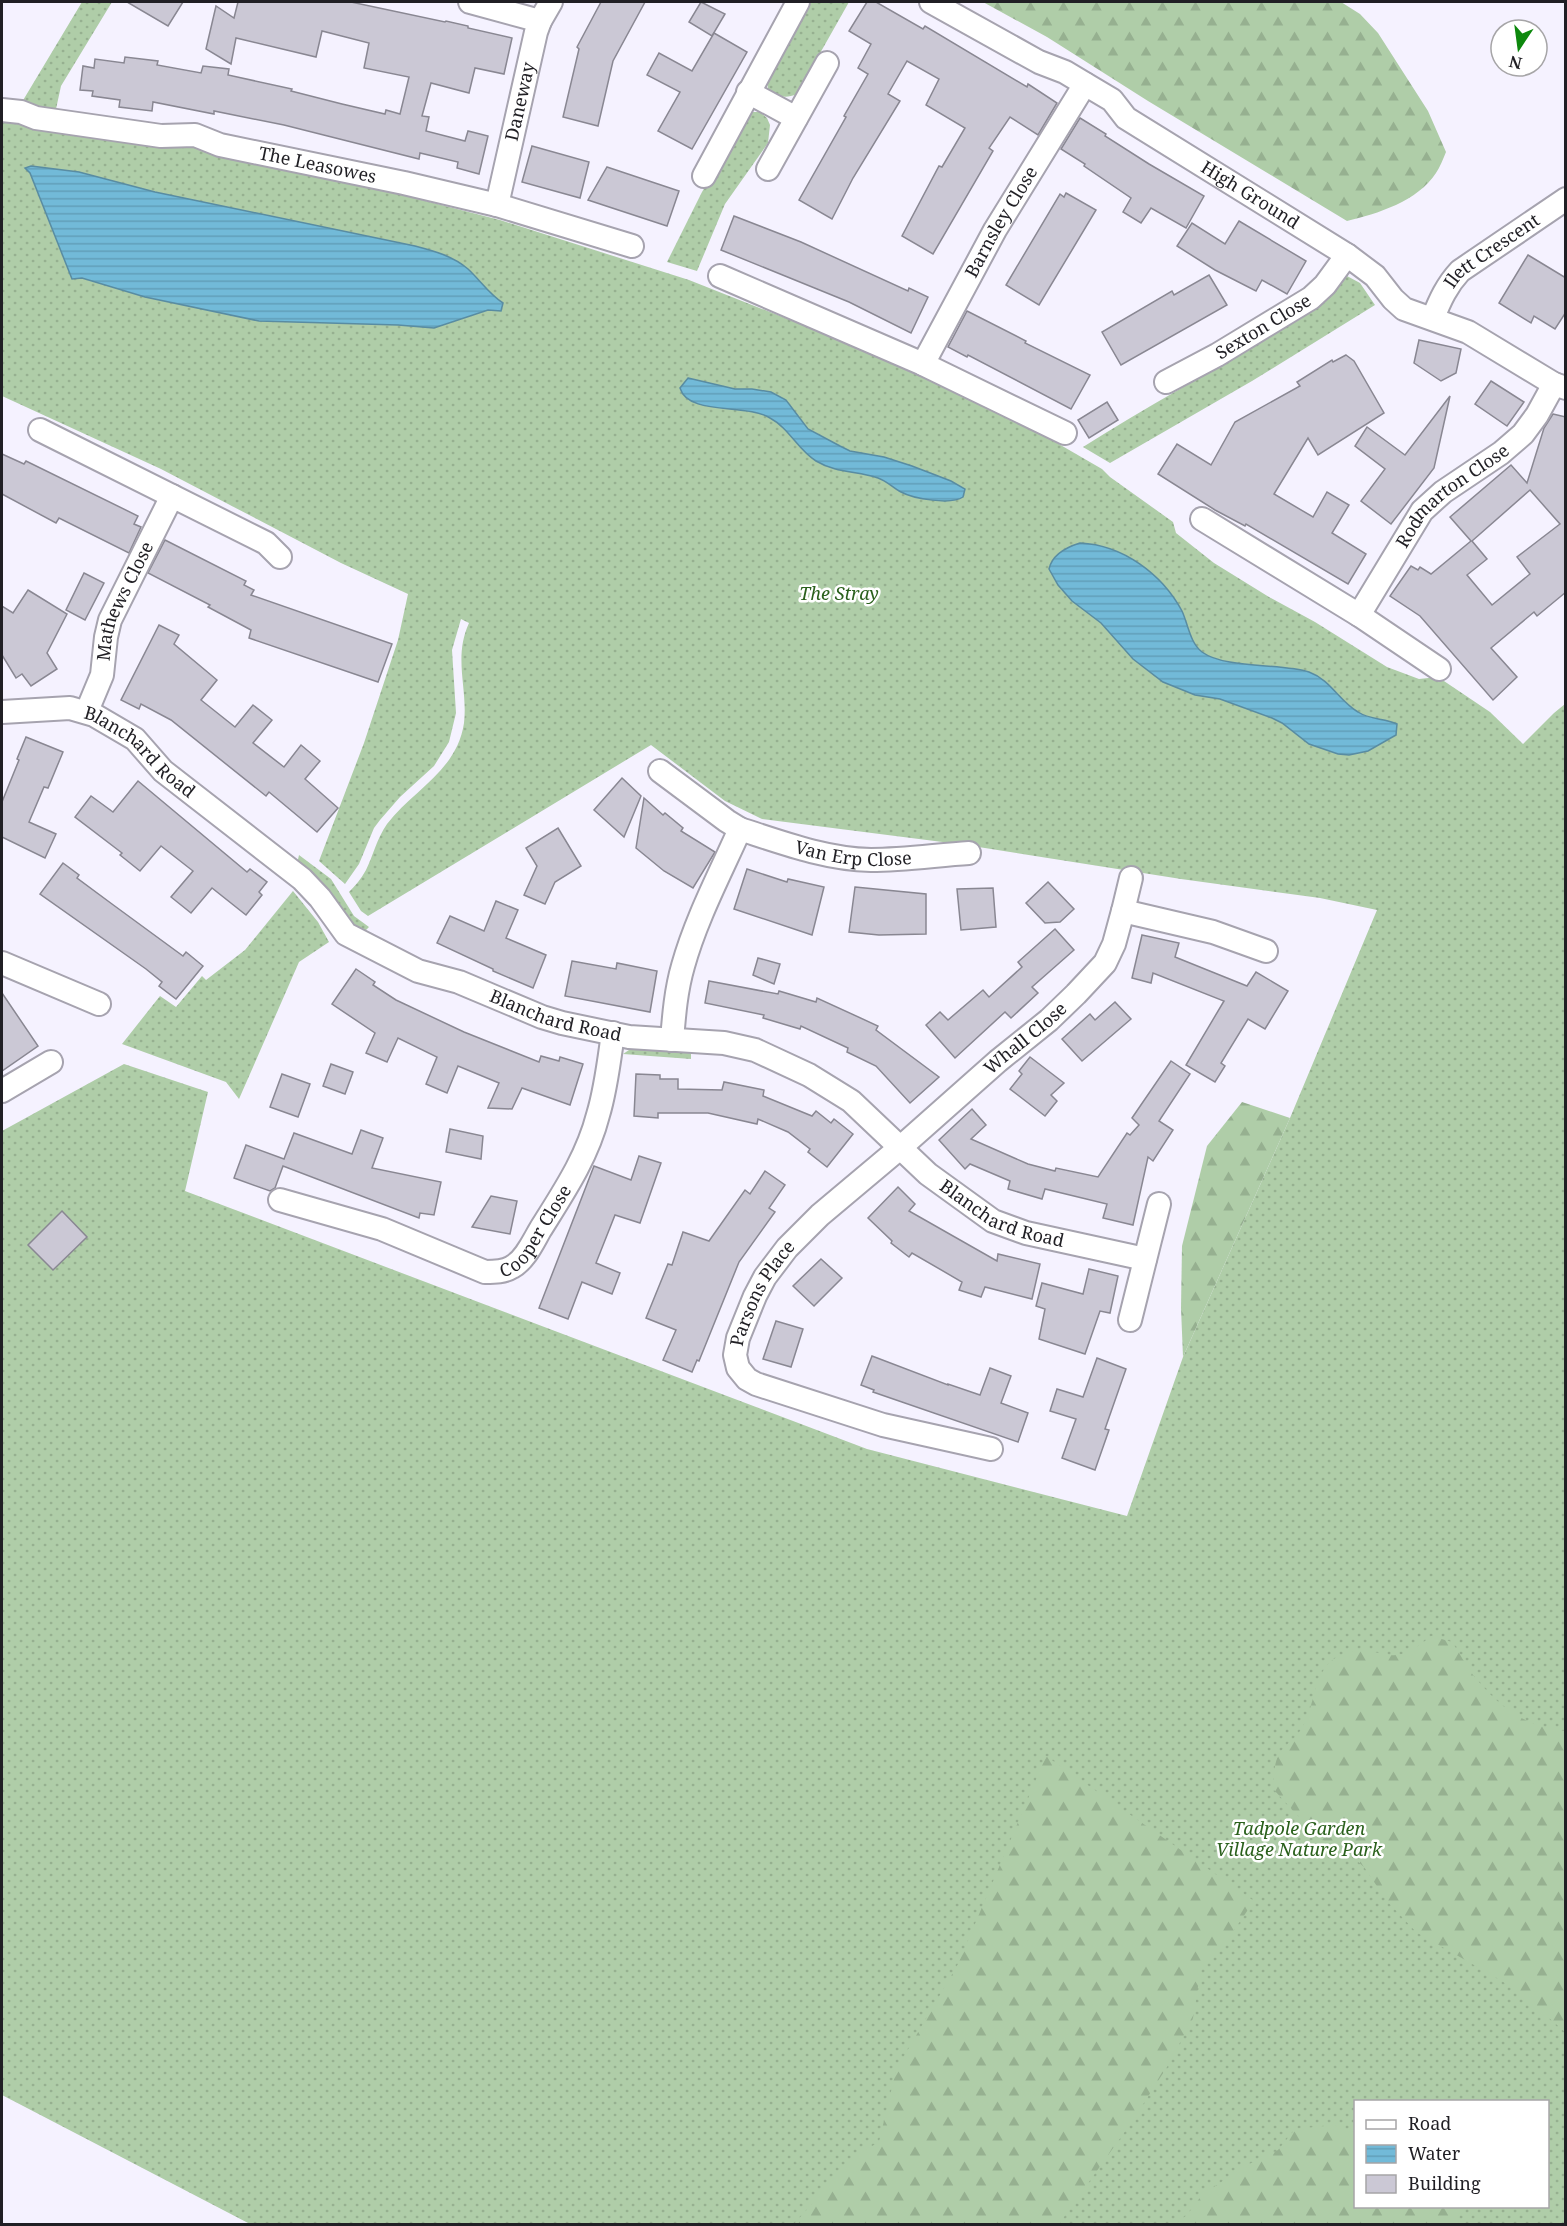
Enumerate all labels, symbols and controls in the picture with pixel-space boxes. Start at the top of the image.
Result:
north arrow [1489,18,1549,78]
text: N [1507,50,1524,75]
street label: Daneway [499,59,540,143]
street label: The Leasowes [257,140,379,188]
street label: High Ground [1197,154,1304,234]
street label: Barnsley Close [959,161,1042,281]
street label: Ilett Crescent [1438,207,1544,292]
street label: Sexton Close [1211,288,1315,364]
street label: Rodmarton Close [1390,438,1514,552]
street label: Mathews Close [91,537,158,662]
park label: The Stray [799,581,879,605]
street label: Blanchard Road [82,700,201,803]
street label: Van Erp Close [792,834,913,871]
street label: Blanchard Road [486,983,624,1046]
street label: Whall Close [978,996,1072,1079]
street label: Blanchard Road [935,1173,1067,1252]
street label: Cooper Close [496,1180,576,1282]
street label: Parsons Place [724,1234,799,1348]
park label: Tadpole Garden Village Nature Park [1216,1816,1383,1861]
legend [1354,2100,1549,2208]
text: Road [1408,2111,1451,2135]
text: Water [1408,2141,1461,2165]
text: Building [1408,2171,1481,2195]

